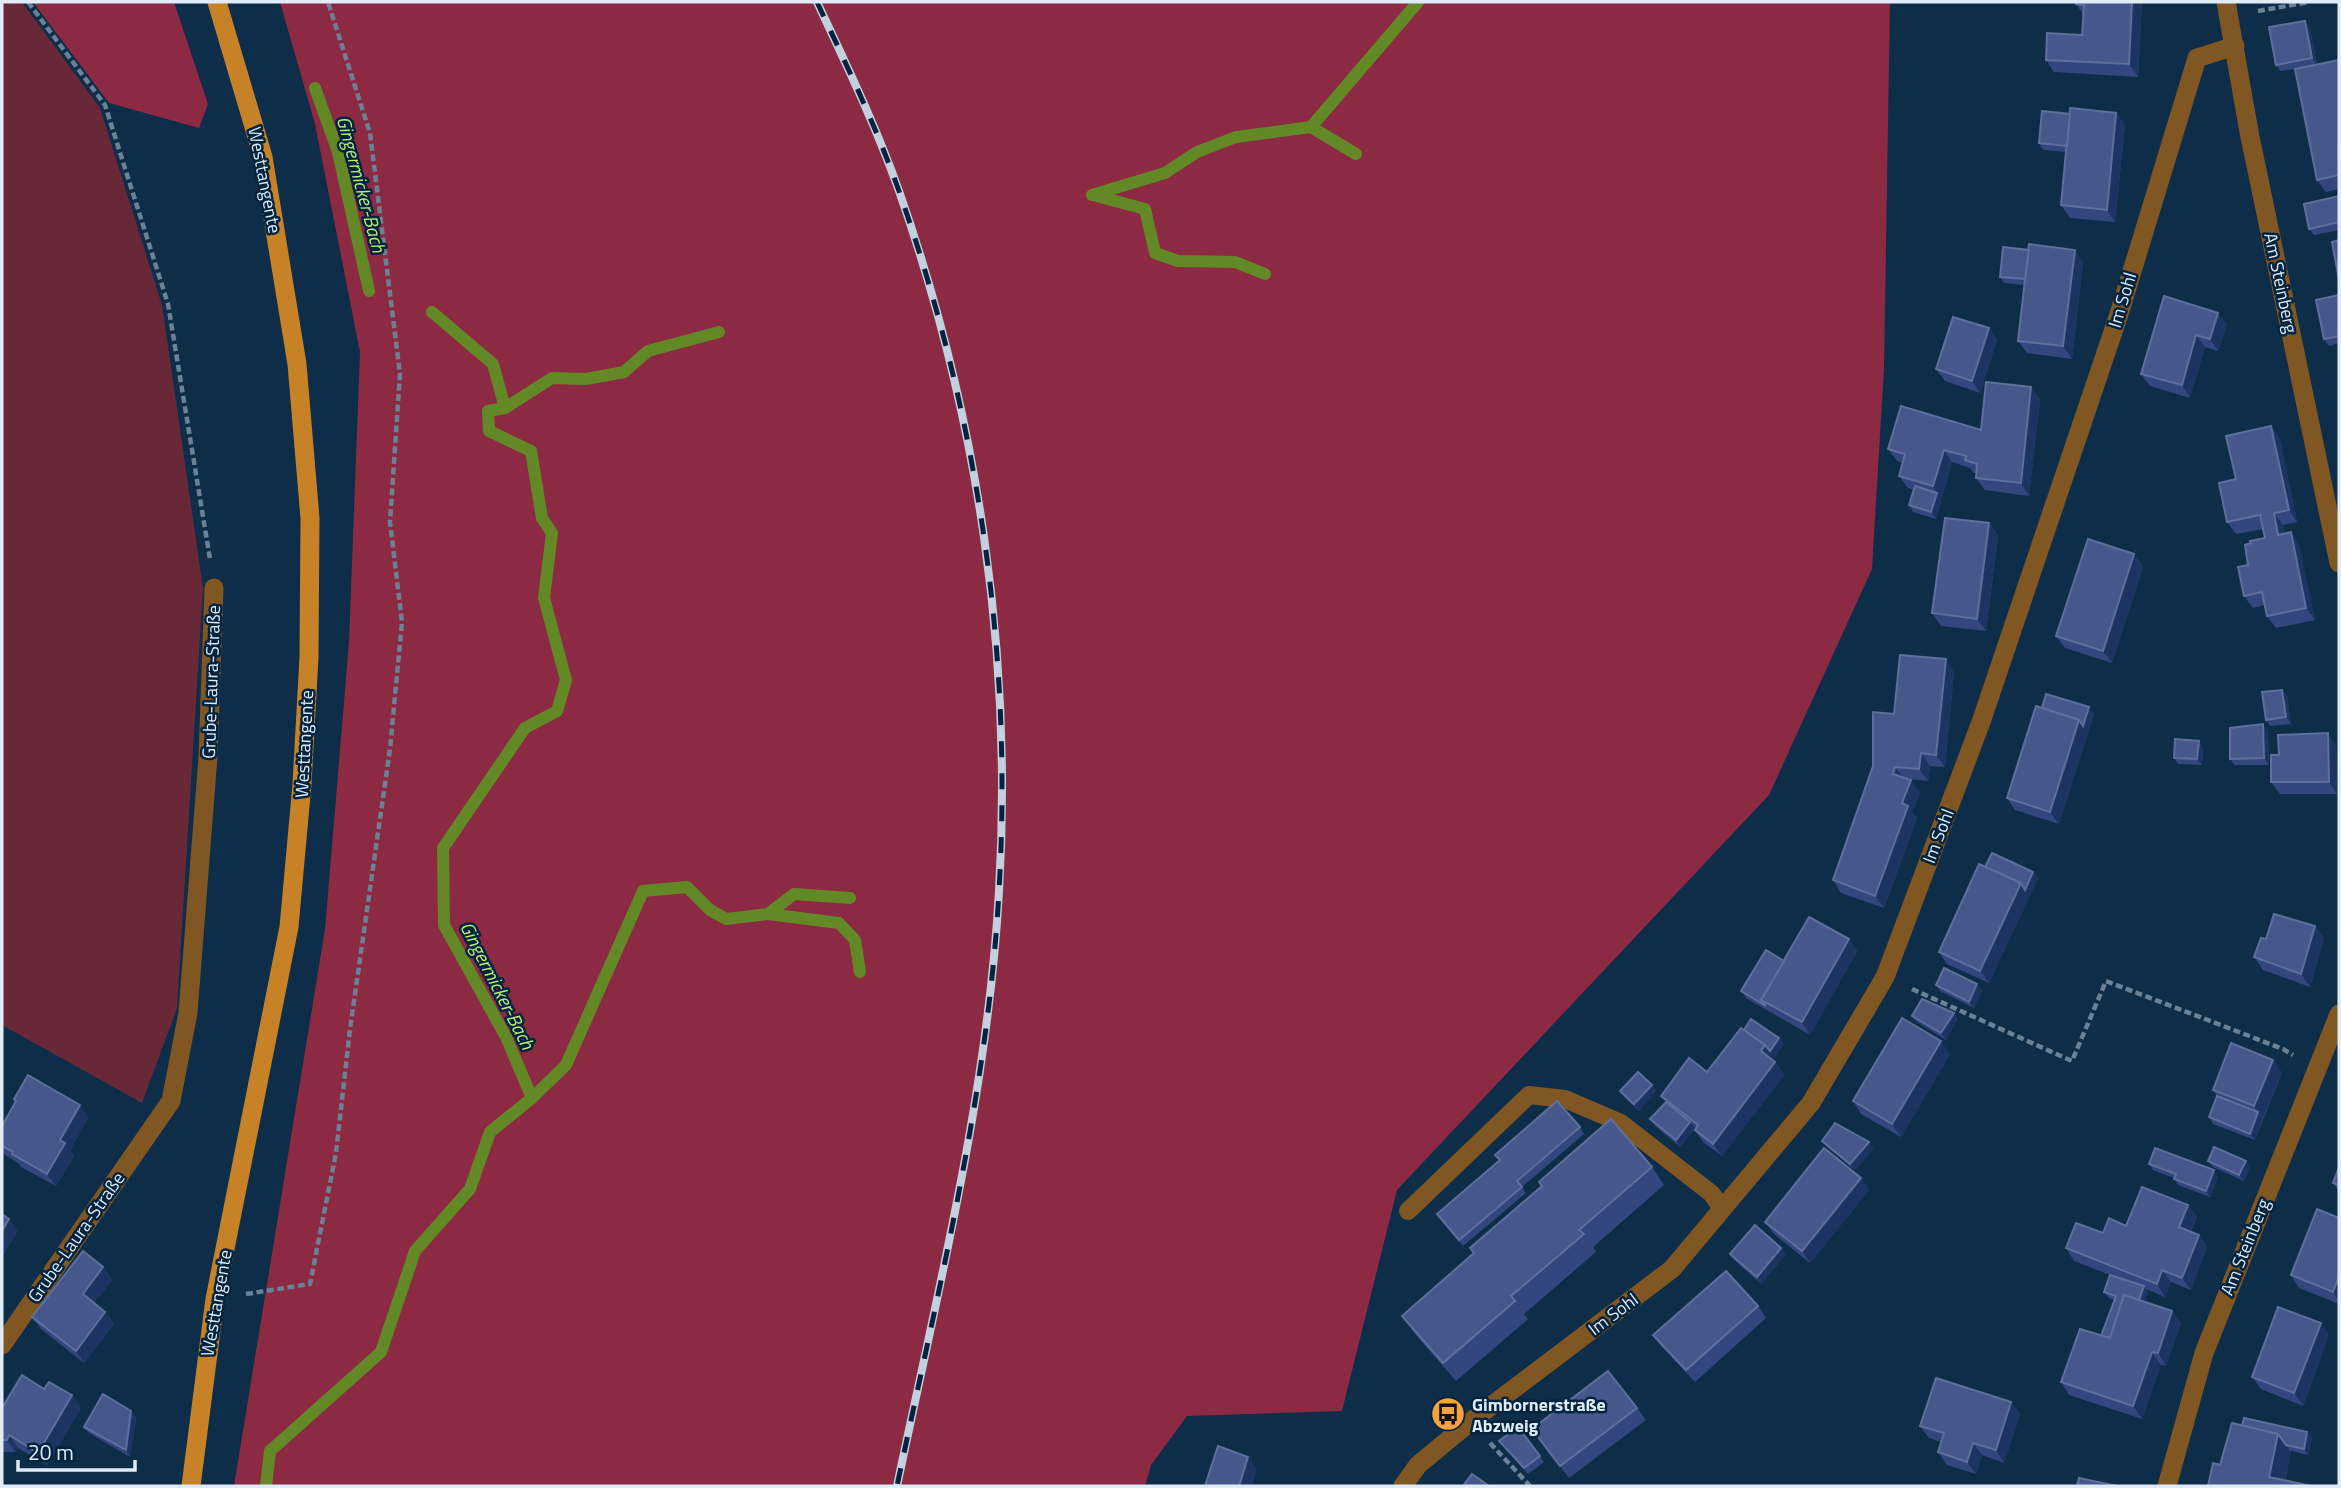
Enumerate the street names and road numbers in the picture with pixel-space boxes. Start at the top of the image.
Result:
street label: Westtangente [241,125,289,235]
street label: Am Steinberg [2257,230,2305,336]
street label: Im Sohl [2101,269,2143,331]
street label: Grube-Laura-Straße [195,605,227,759]
street label: Westtangente [288,690,320,798]
street label: Im Sohl [1915,805,1961,867]
street label: Grube-Laura-Straße [21,1166,131,1308]
street label: Am Steinberg [2213,1195,2277,1299]
street label: Westtangente [193,1248,239,1358]
street label: Im Sohl [1582,1286,1644,1342]

